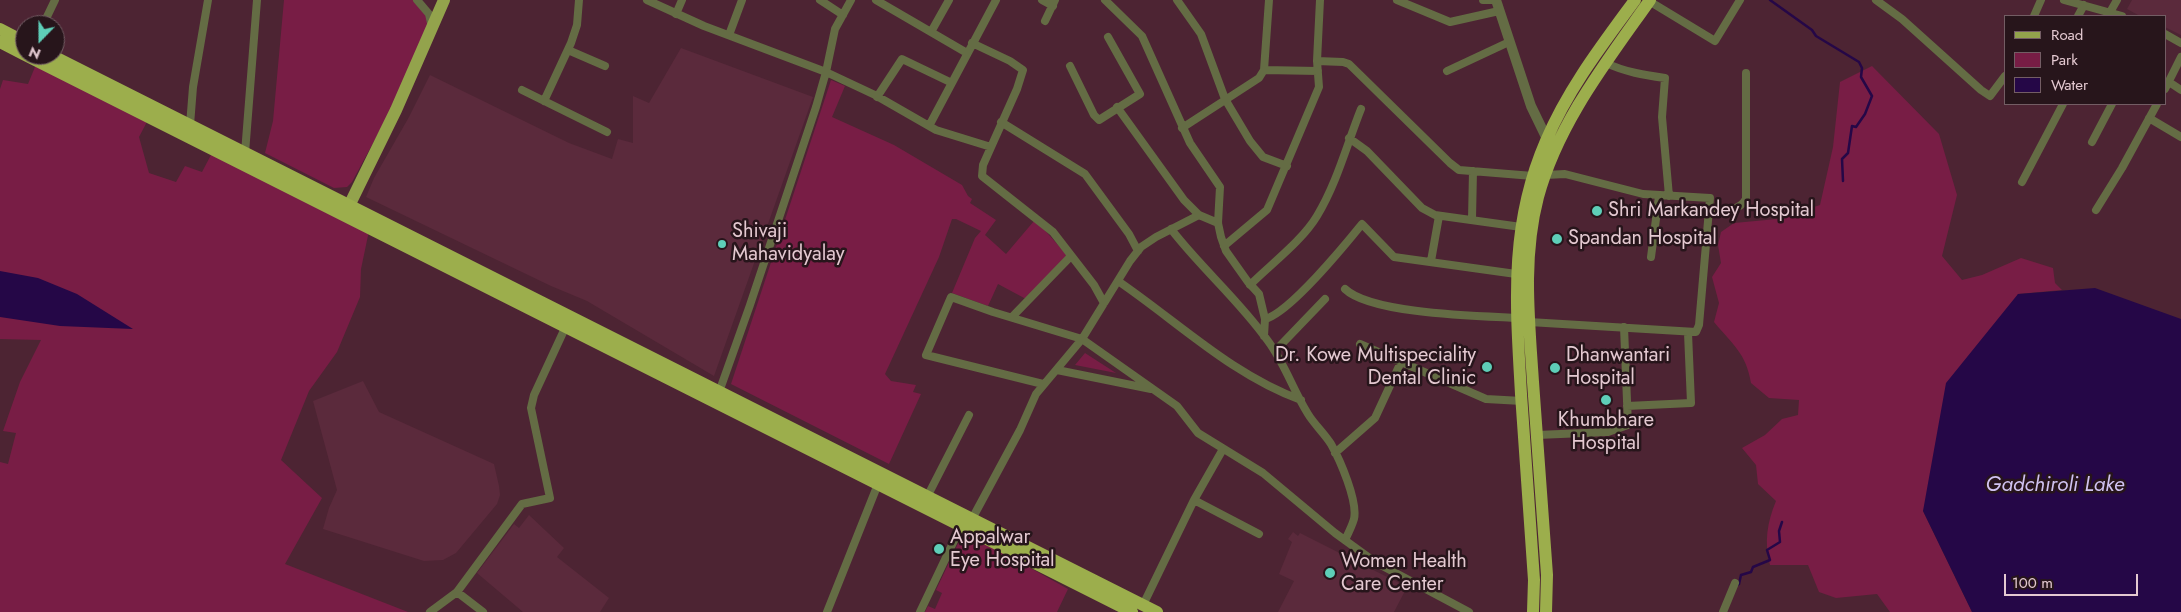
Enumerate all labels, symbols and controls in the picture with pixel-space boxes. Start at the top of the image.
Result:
north arrow [15,15,65,65]
legend [2004,15,2166,105]
text: Road [2051,24,2083,46]
text: N [26,42,44,64]
text: Park [2051,49,2078,71]
text: Water [2051,74,2088,96]
place label: Shri Markandey Hospital [1608,199,1814,223]
marker: Shri Markandey Hospital [1590,204,1604,218]
place label: Shivaji Mahavidyalay [732,220,845,267]
place label: Spandan Hospital [1568,227,1717,251]
marker: Spandan Hospital [1550,232,1564,246]
marker: Shivaji Mahavidyalay [716,238,728,250]
place label: Dr. Kowe Multispeciality Dental Clinic [1275,344,1476,391]
place label: Dhanwantari Hospital [1566,344,1670,391]
marker: Dr. Kowe Multispeciality Dental Clinic [1480,360,1494,374]
marker: Dhanwantari Hospital [1548,361,1562,375]
marker: Khumbhare Hospital [1599,393,1613,407]
place label: Khumbhare Hospital [1558,409,1654,456]
water label: Gadchiroli Lake [1986,473,2124,499]
place label: Appalwar Eye Hospital [950,526,1055,573]
marker: Appalwar Eye Hospital [932,542,946,556]
place label: Women Health Care Center [1341,550,1467,597]
scale bar [2006,564,2140,596]
marker: Women Health Care Center [1323,566,1337,580]
text: 100 m [2012,572,2053,594]

